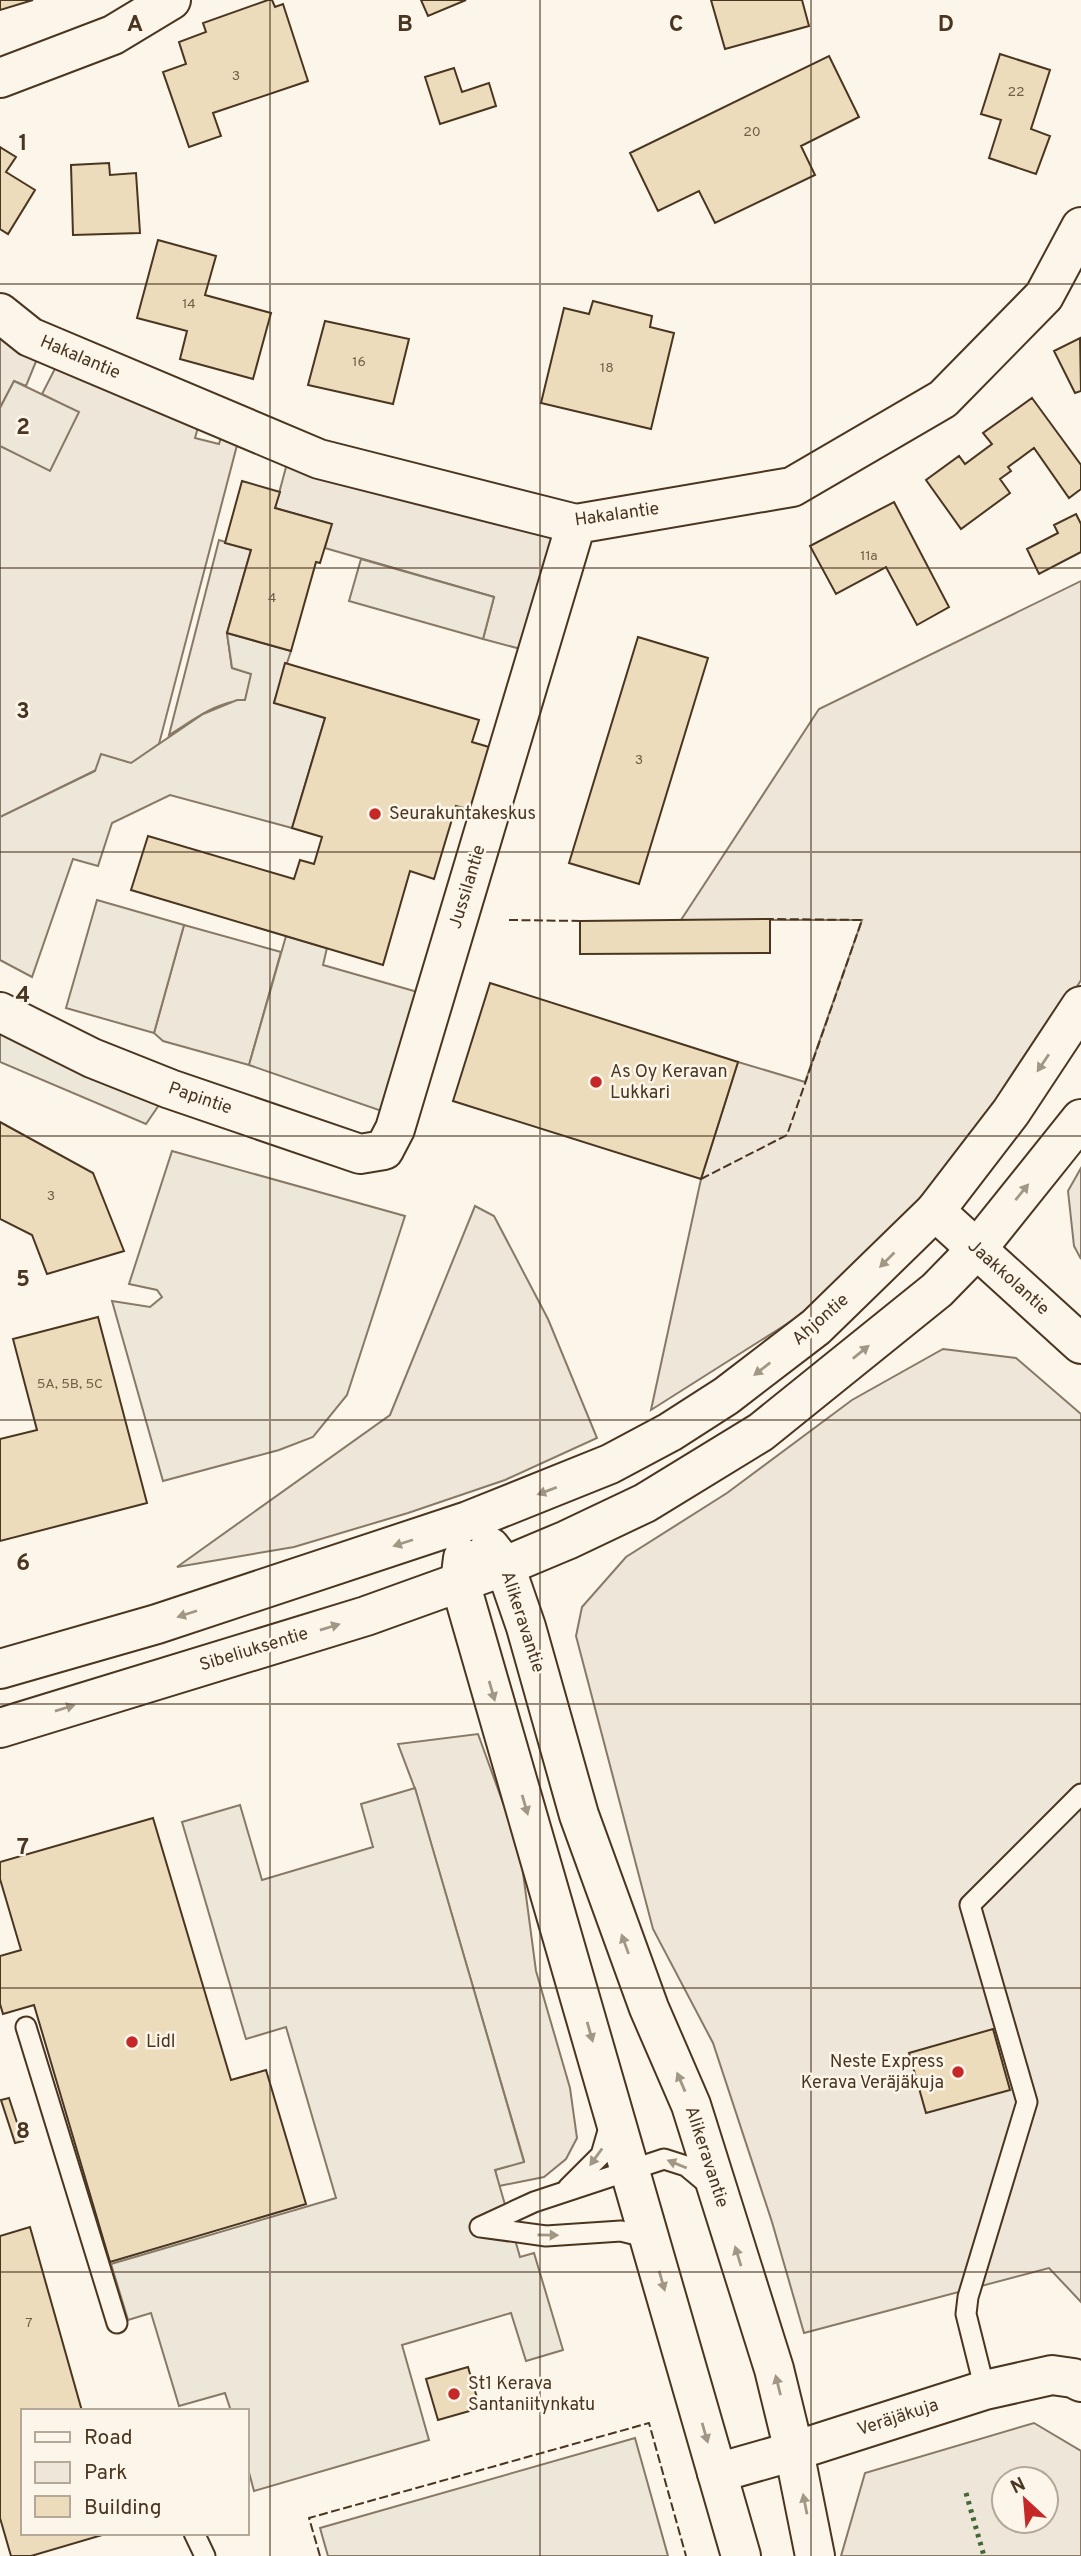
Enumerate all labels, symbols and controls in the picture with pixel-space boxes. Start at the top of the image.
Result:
text: A [127,11,143,40]
text: B [397,11,413,40]
text: C [669,11,683,40]
text: D [938,11,954,40]
house number: 3 [232,68,240,85]
house number: 22 [1007,84,1025,101]
house number: 20 [743,124,761,141]
text: 1 [18,130,28,159]
house number: 14 [182,296,196,313]
street label: Hakalantie [36,331,124,385]
house number: 16 [352,354,366,371]
house number: 18 [600,360,614,377]
text: 2 [16,414,30,443]
street label: Hakalantie [573,498,661,532]
house number: 11a [860,548,878,565]
house number: 4 [268,590,276,607]
text: 3 [16,698,30,727]
house number: 3 [635,752,643,769]
place label: Seurakuntakeskus [389,803,536,826]
marker: Seurakuntakeskus [367,806,383,822]
street label: Jussilantie [444,842,492,932]
text: 4 [16,982,30,1011]
one-way arrow [1036,1054,1050,1072]
place label: As Oy Keravan Lukkari [610,1061,728,1105]
marker: As Oy Keravan Lukkari [588,1074,604,1090]
street label: Papintie [165,1077,235,1121]
one-way arrow [1014,1184,1029,1201]
house number: 3 [47,1188,55,1205]
street label: Jaakkolantie [962,1235,1054,1321]
one-way arrow [879,1251,896,1267]
text: 5 [16,1266,30,1295]
street label: Ahjontie [788,1289,854,1351]
one-way arrow [852,1344,870,1359]
one-way arrow [753,1361,771,1375]
house number: 5A, 5B, 5C [37,1376,103,1393]
one-way arrow [536,1485,557,1496]
one-way arrow [393,1538,414,1549]
text: 6 [16,1550,30,1579]
street label: Alikeravantie [495,1568,549,1676]
one-way arrow [177,1609,198,1620]
one-way arrow [319,1621,340,1631]
street label: Sibeliuksentie [197,1623,311,1677]
one-way arrow [487,1681,498,1703]
one-way arrow [55,1702,76,1712]
one-way arrow [520,1795,530,1816]
text: 7 [17,1834,29,1863]
one-way arrow [619,1934,630,1955]
one-way arrow [585,2021,596,2043]
place label: Lidl [146,2031,175,2054]
marker: Lidl [124,2034,140,2050]
place label: Neste Express Kerava Veräjäkuja [801,2051,944,2095]
marker: Neste Express Kerava Veräjäkuja [950,2064,966,2080]
one-way arrow [675,2071,686,2092]
street label: Alikeravantie [679,2103,733,2211]
text: 8 [16,2118,30,2147]
one-way arrow [589,2147,603,2166]
one-way arrow [667,2158,687,2170]
one-way arrow [537,2229,559,2241]
one-way arrow [732,2245,742,2266]
one-way arrow [657,2271,667,2292]
house number: 7 [25,2315,33,2332]
place label: St1 Kerava Santaniitynkatu [468,2373,595,2417]
one-way arrow [772,2374,783,2396]
marker: St1 Kerava Santaniitynkatu [446,2386,462,2402]
street label: Veräjäkuja [854,2394,942,2442]
legend [21,2409,248,2535]
one-way arrow [701,2422,711,2443]
text: Road [84,2425,133,2452]
text: Park [84,2460,127,2487]
north arrow [990,2465,1060,2535]
text: N [1007,2473,1030,2500]
one-way arrow [799,2493,810,2515]
text: Building [84,2495,162,2522]

